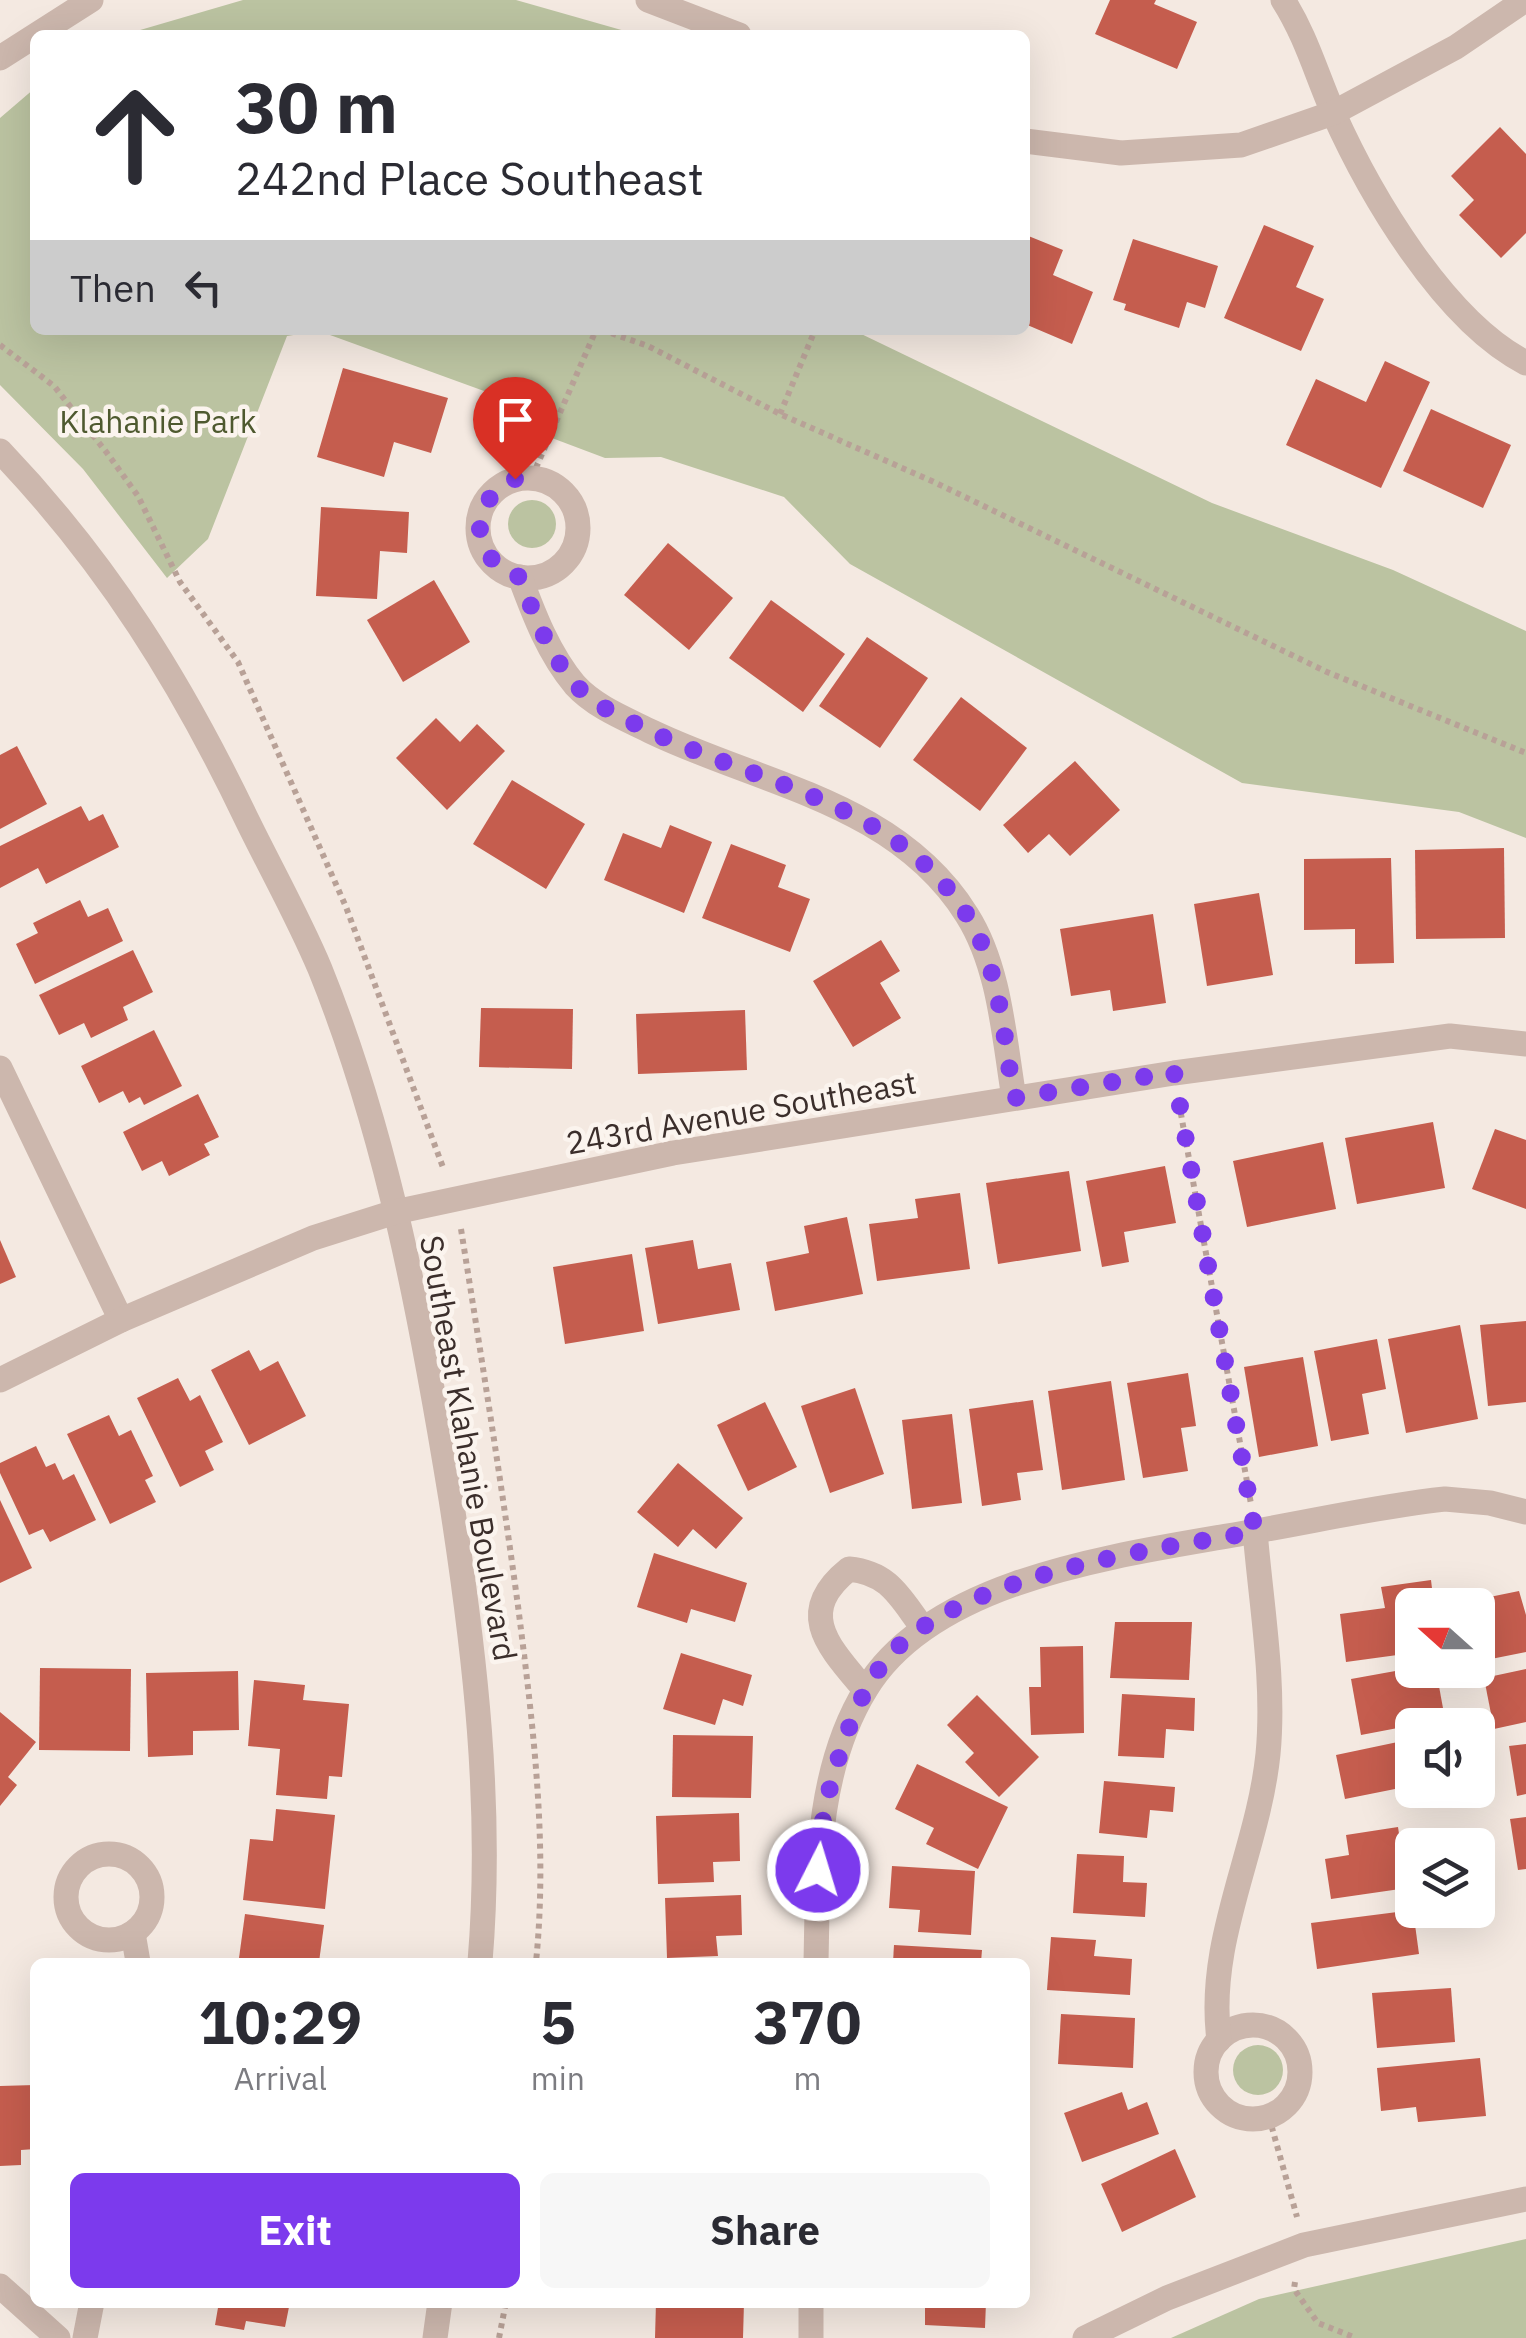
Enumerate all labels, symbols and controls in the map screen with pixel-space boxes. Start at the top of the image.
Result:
text: 30 m [235,61,398,152]
icon: ahead [70,70,200,200]
text: 242nd Place Southeast [235,149,704,207]
icon: left [176,260,231,315]
text: Then [70,263,156,312]
pin [473,377,558,480]
icon: arrive [488,392,543,447]
park label: Klahanie Park [59,400,257,442]
street label: 243rd Avenue Southeast [563,1060,919,1164]
street label: Southeast Klahanie Boulevard [411,1232,527,1664]
north arrow [1395,1588,1495,1688]
map controls [1395,1588,1495,1928]
button: sound [1395,1708,1495,1808]
position arrow [766,1818,870,1922]
button: layers [1395,1828,1495,1928]
text: 10:29 [199,1982,362,2061]
text: 5 [540,1982,576,2061]
text: 370 [753,1982,861,2061]
text: Arrival [234,2057,327,2099]
text: min [531,2057,585,2099]
text: m [794,2057,821,2099]
button: Exit [70,2173,520,2288]
button: Share [540,2173,990,2288]

